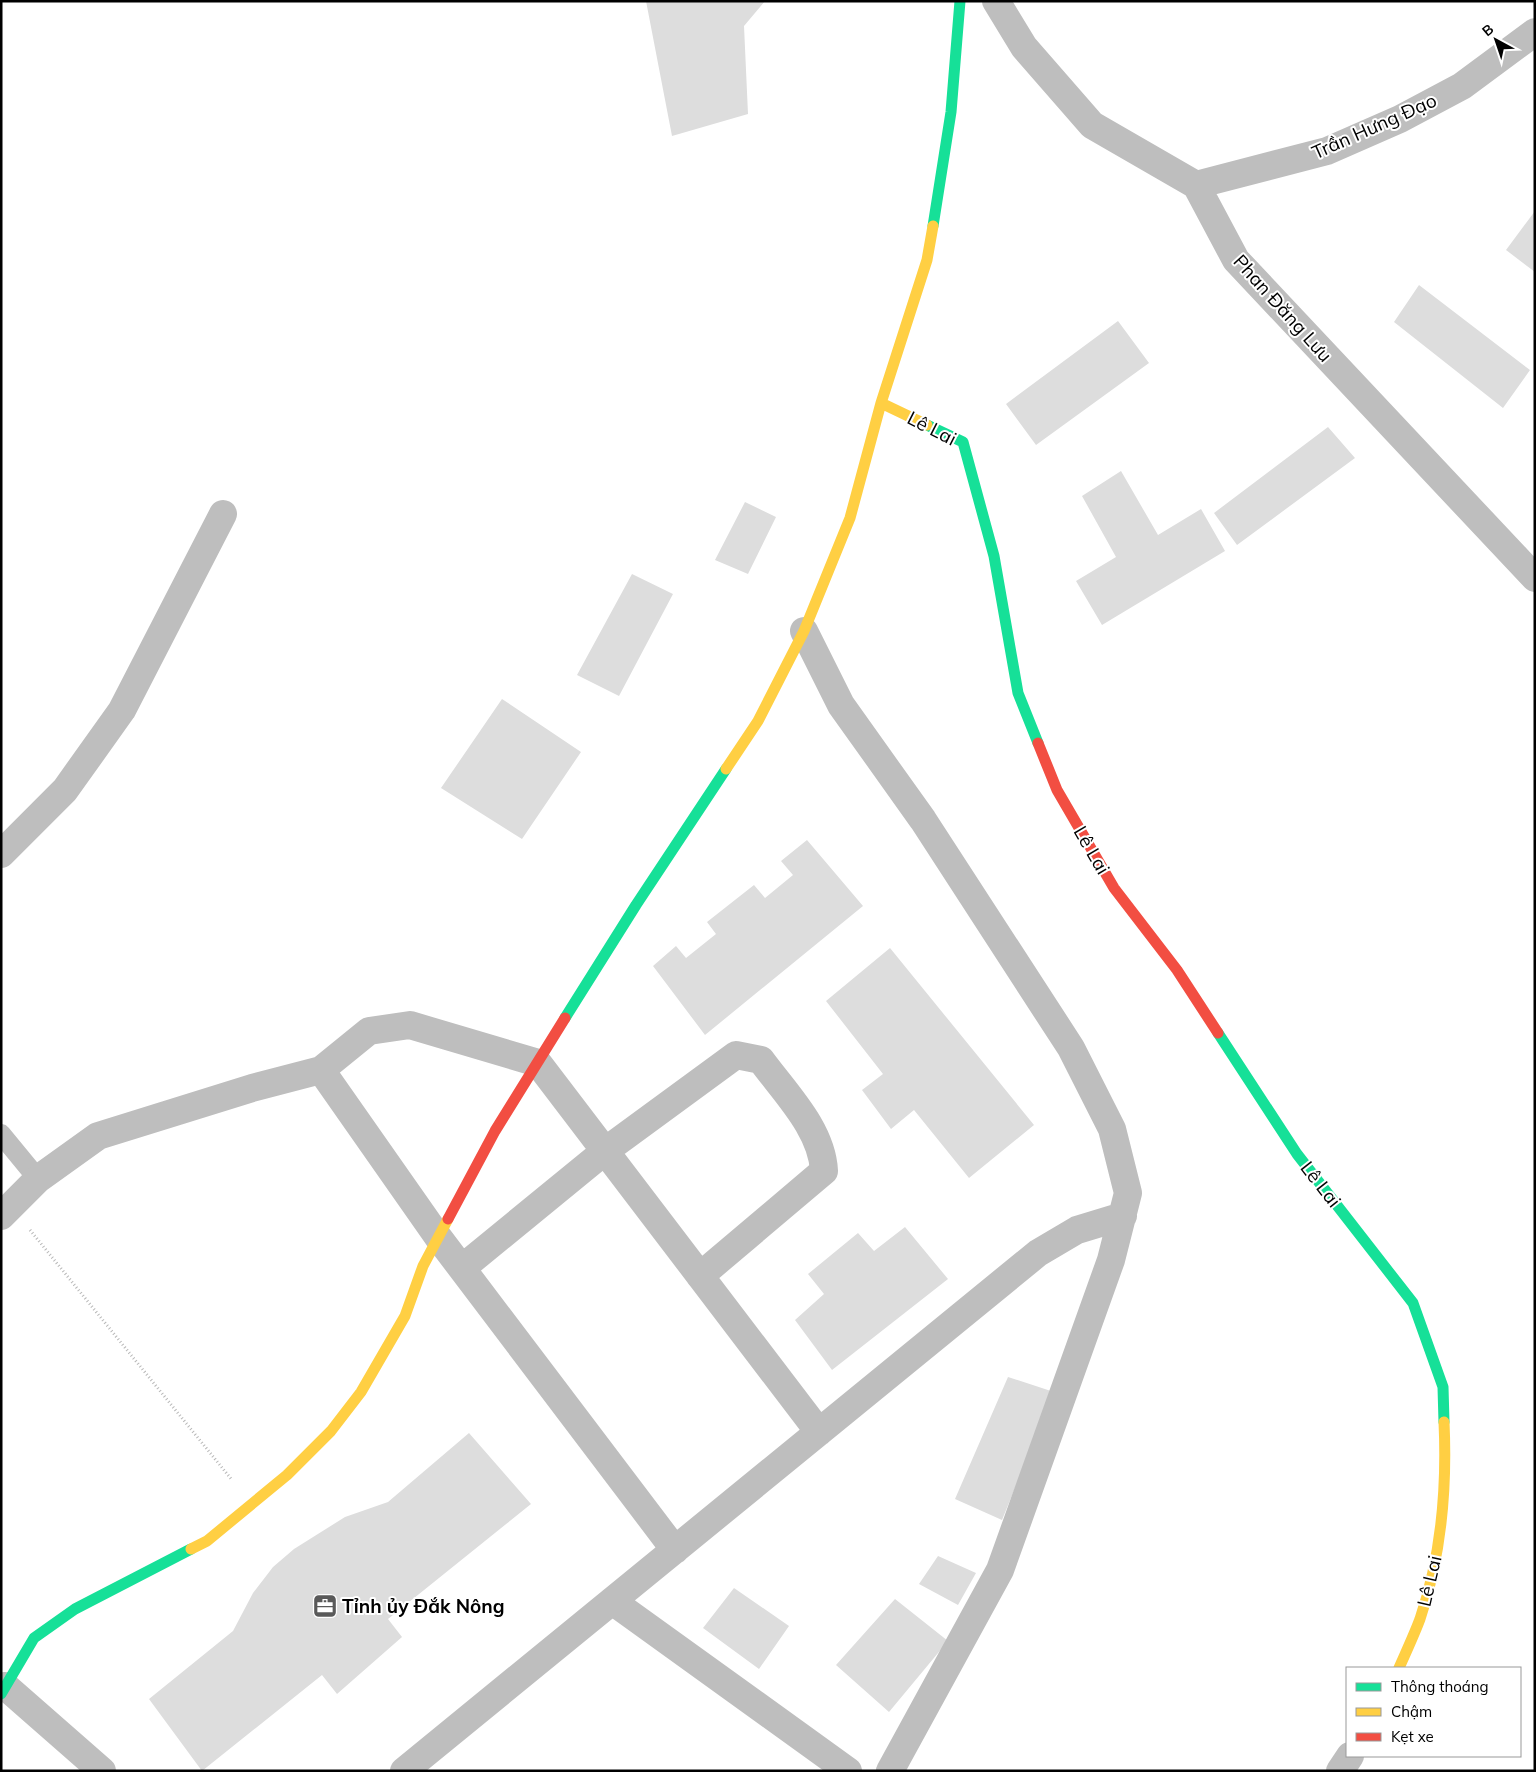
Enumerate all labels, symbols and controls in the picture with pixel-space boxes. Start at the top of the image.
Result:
north arrow [1471,15,1521,65]
text: B [1478,20,1497,40]
street label: Trần Hưng Đạo [1308,88,1440,164]
street label: Phan Đăng Lưu [1229,249,1337,367]
street label: Lê Lai [903,406,961,450]
street label: Lê Lai [1069,822,1115,878]
street label: Lê Lai [1296,1156,1346,1212]
street label: Lê Lai [1411,1553,1447,1609]
office icon: Tỉnh ủy Đắk Nông [312,1593,338,1619]
place label: Tỉnh ủy Đắk Nông [342,1594,505,1618]
legend [1346,1667,1521,1757]
text: Thông thoáng [1391,1677,1489,1696]
text: Chậm [1391,1702,1432,1721]
text: Kẹt xe [1391,1727,1434,1746]

